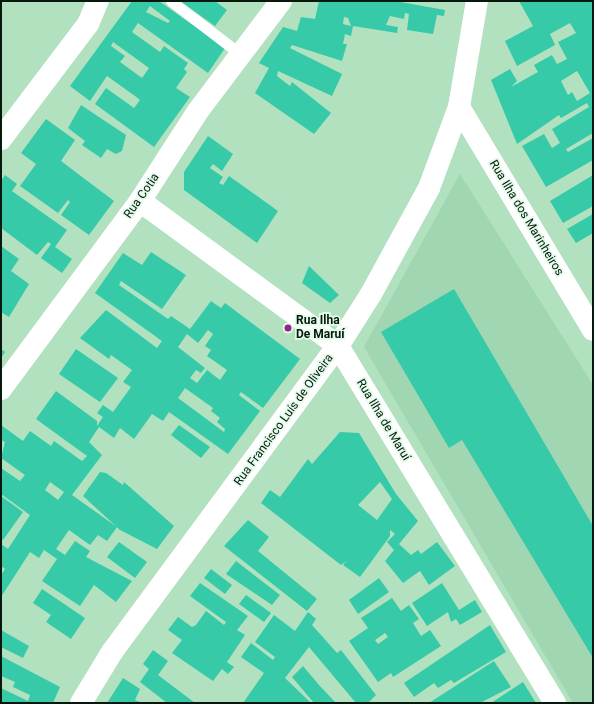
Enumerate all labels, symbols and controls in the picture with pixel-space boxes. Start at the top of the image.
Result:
street label: Rua Ilha dos Marinheiros [486,158,566,278]
street label: Rua Cotia [121,171,163,221]
place label: Rua Ilha De Maruí [296,314,345,342]
marker: Rua Ilha De Maruí [283,323,293,333]
street label: Rua Francisco Luís de Oliveira [231,351,337,489]
street label: Rua Ilha de Maruí [353,377,413,463]

